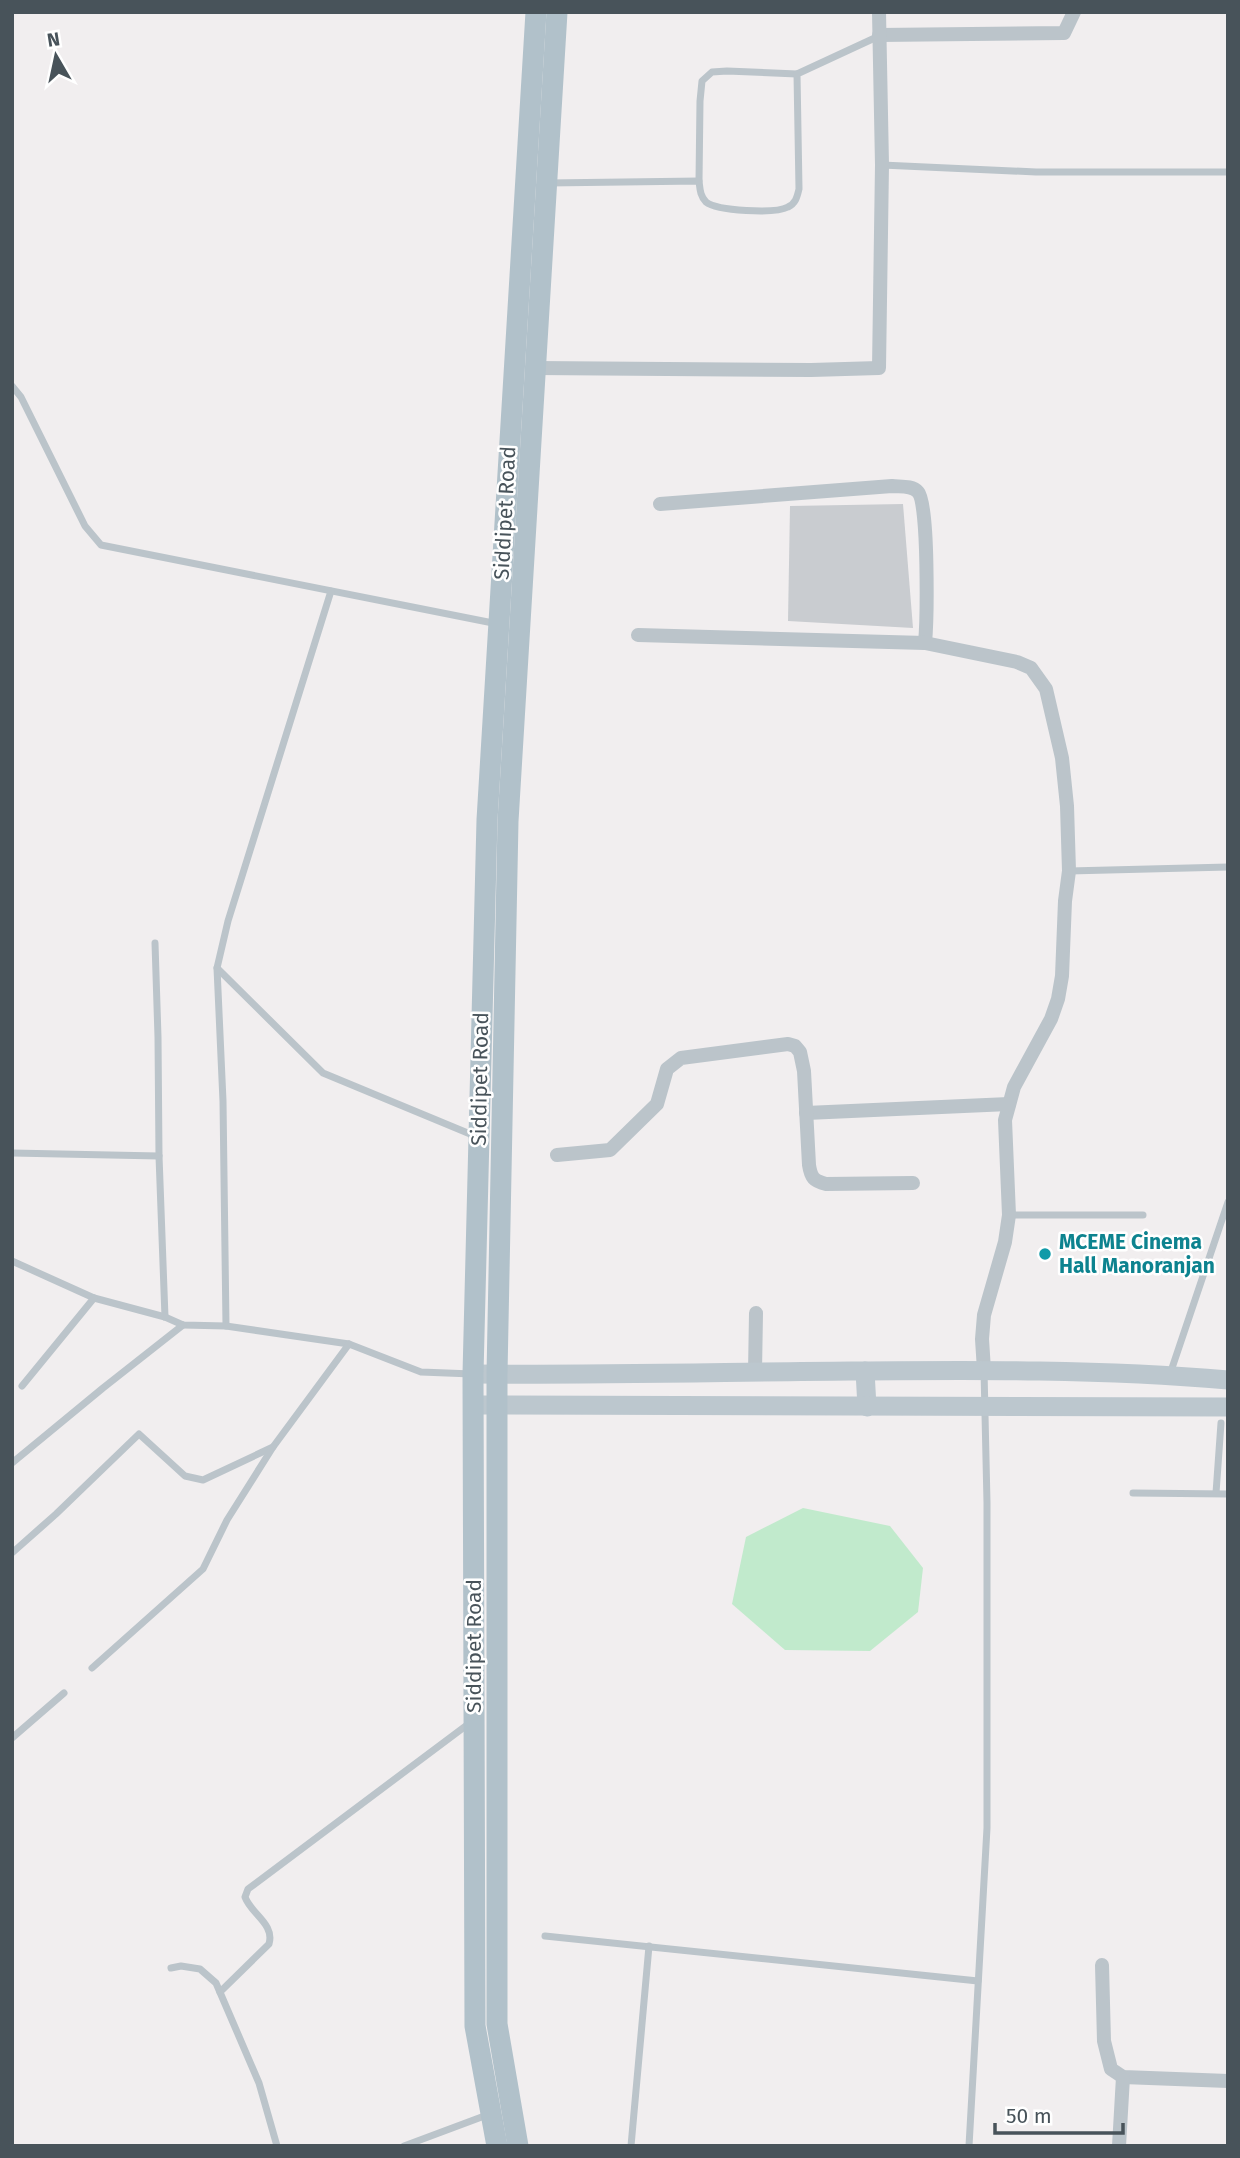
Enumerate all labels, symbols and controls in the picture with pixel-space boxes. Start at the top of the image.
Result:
north arrow [21,21,91,91]
text: N [45,27,61,52]
street label: Siddipet Road [489,445,521,581]
street label: Siddipet Road [466,1012,494,1146]
place label: MCEME Cinema Hall Manoranjan [1059,1229,1215,1279]
marker: MCEME Cinema Hall Manoranjan [1037,1246,1053,1262]
street label: Siddipet Road [461,1579,487,1713]
scale bar [995,2092,1123,2136]
text: 50 m [1006,2103,1052,2129]

